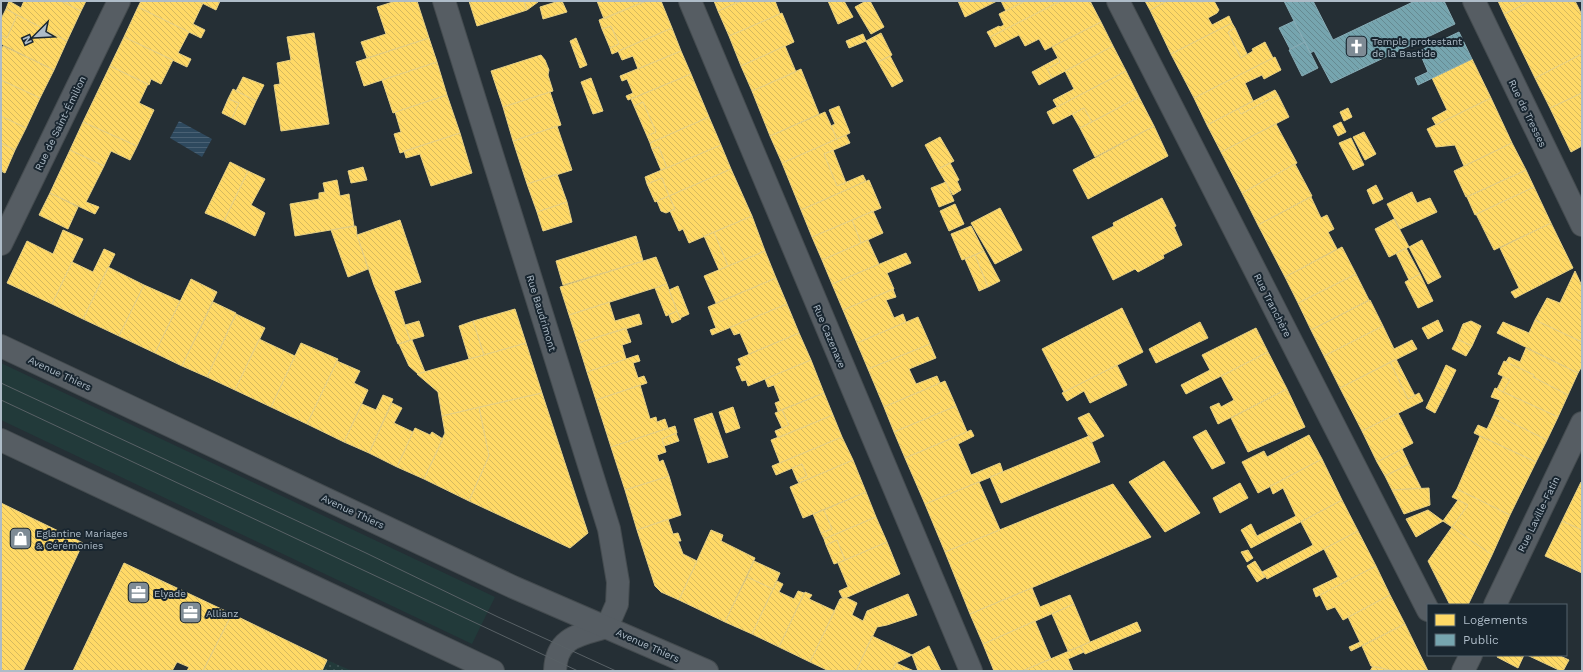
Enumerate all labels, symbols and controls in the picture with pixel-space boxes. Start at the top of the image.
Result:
north arrow [16,16,56,56]
text: N [20,33,35,46]
church icon: Temple protestant de la Bastide [1344,34,1370,60]
place label: Temple protestant de la Bastide [1372,36,1463,59]
street label: Rue de Saint-Émilion [33,74,88,172]
street label: Rue de Tresses [1506,78,1549,149]
street label: Rue Tranchère [1252,272,1293,339]
street label: Rue Baudrimont [525,274,559,353]
street label: Rue Cazenave [811,303,848,370]
street label: Avenue Thiers [27,354,93,393]
street label: Rue Laville-Fatin [1515,475,1561,554]
street label: Avenue Thiers [320,492,386,531]
shop icon: Eglantine Mariages & Cérémonies [7,526,33,552]
place label: Eglantine Mariages & Cérémonies [36,528,128,551]
office icon: Elyade [125,580,151,606]
place label: Elyade [154,588,186,599]
office icon: Allianz [178,600,204,626]
legend [1427,604,1567,656]
place label: Allianz [206,608,239,619]
text: Logements [1463,613,1528,627]
street label: Avenue Thiers [614,627,681,664]
text: Public [1463,633,1499,647]

